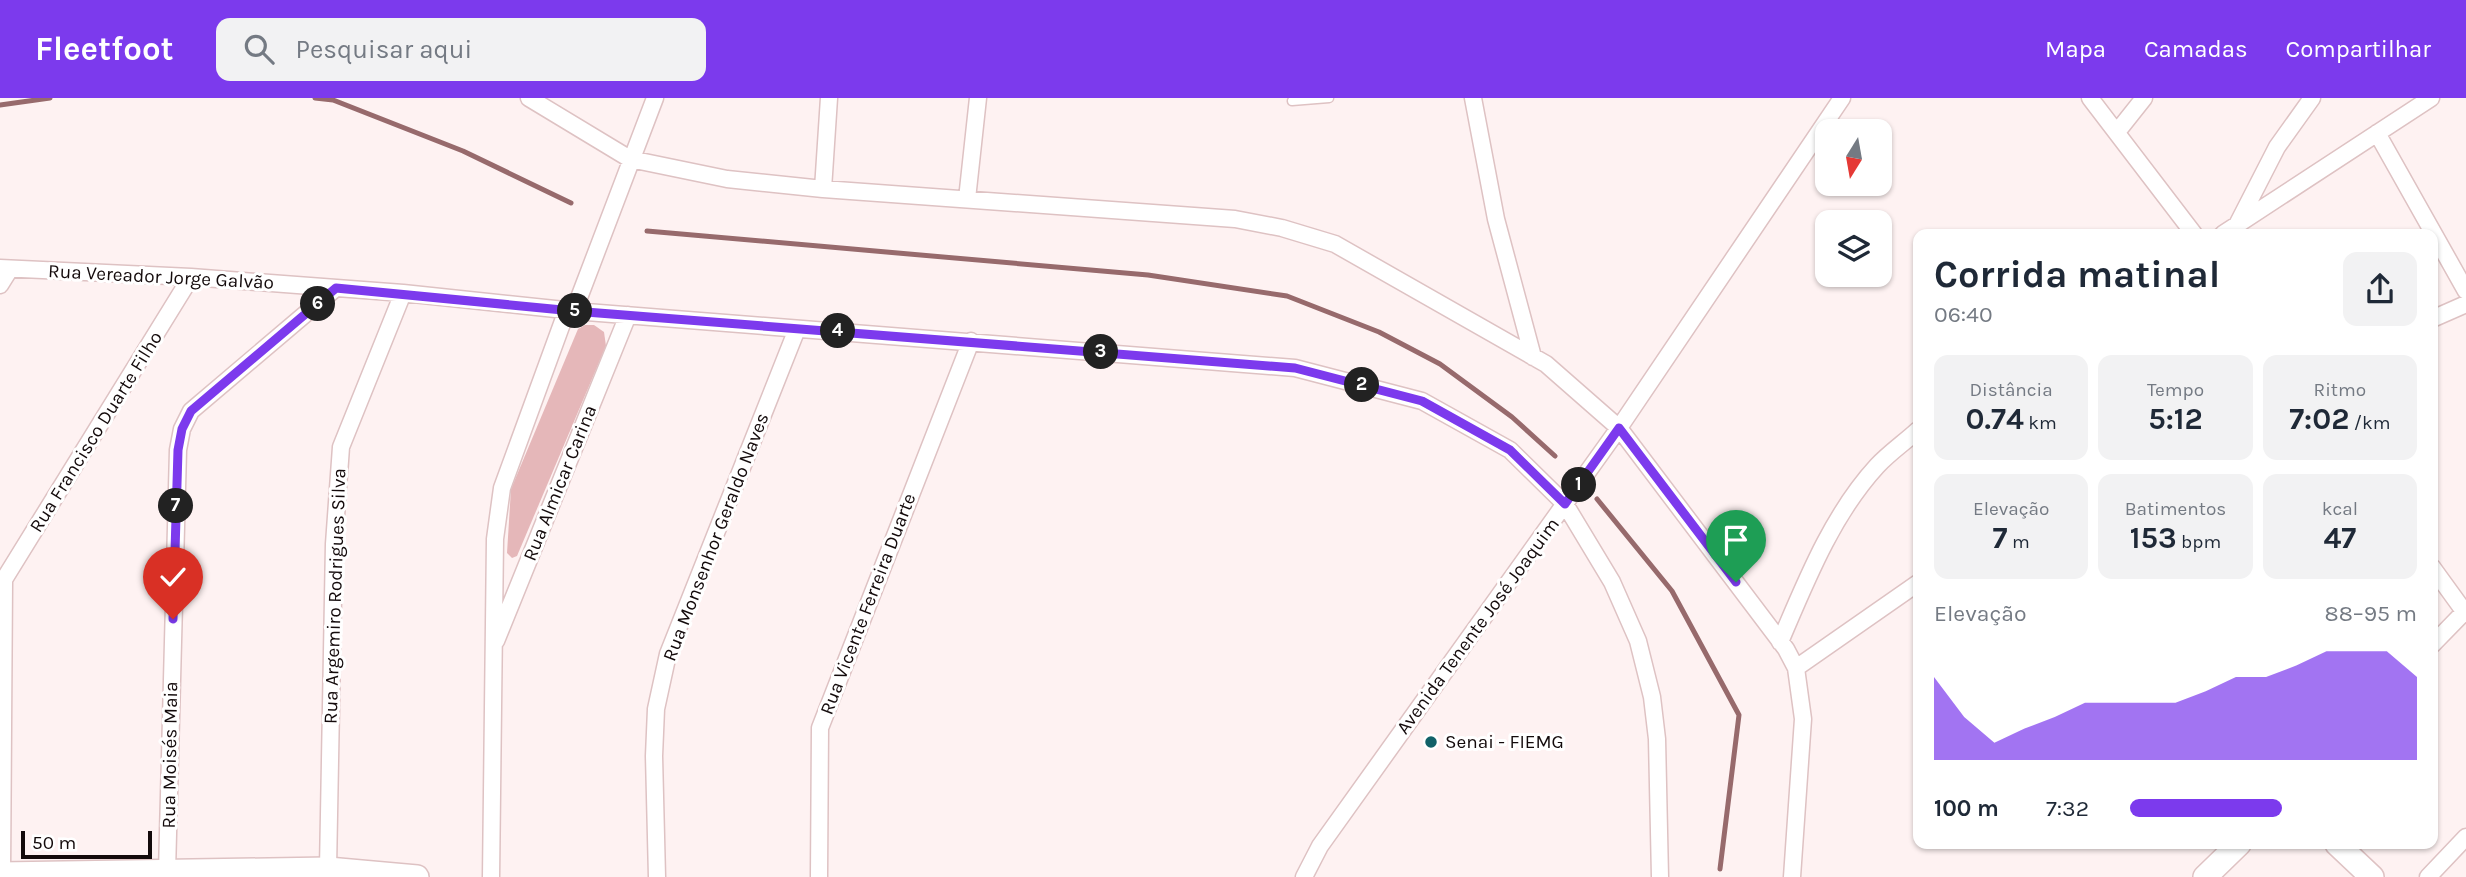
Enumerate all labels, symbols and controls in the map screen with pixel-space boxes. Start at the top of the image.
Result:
search box [216,18,706,81]
text: Fleetfoot [35,30,174,68]
icon: search [240,30,278,68]
text: Pesquisar aqui [296,34,472,65]
text: Mapa [2045,35,2106,63]
text: Camadas [2144,35,2248,63]
text: Compartilhar [2286,35,2431,63]
north arrow [1815,119,1892,196]
map controls [1815,119,1892,287]
button: layers [1815,210,1892,287]
text: Corrida matinal [1934,252,2220,297]
button: share [2343,252,2417,326]
street label: Rua Vereador Jorge Galvão [48,260,274,294]
pin: 6 [300,286,336,322]
text: 6 [312,292,323,314]
pin: 5 [558,294,592,328]
text: 5 [569,299,580,321]
text: 06:40 [1934,301,1993,328]
pin: 4 [820,314,856,348]
text: 4 [832,319,843,341]
street label: Rua Francisco Duarte Filho [25,328,167,536]
pin: 3 [1084,334,1118,370]
text: 3 [1095,340,1106,362]
pin: 2 [1344,368,1380,402]
text: 2 [1356,373,1367,395]
text: Distância [1970,379,2053,401]
text: Tempo [2147,379,2204,401]
text: Ritmo [2314,379,2366,401]
text: 0.74 [1966,401,2024,437]
text: 5:12 [2148,401,2203,437]
text: 7:02 [2289,401,2349,437]
street label: Rua Almicar Carina [519,402,601,564]
street label: Rua Monsenhor Geraldo Naves [658,410,774,664]
text: km [2024,412,2057,434]
text: /km [2349,412,2390,434]
street label: Rua Argemiro Rodrigues Silva [320,468,350,724]
pin: 1 [1562,468,1596,502]
text: 1 [1575,473,1582,495]
pin: 7 [158,488,194,524]
street label: Rua Vicente Ferreira Duarte [816,490,920,718]
text: 7 [171,494,180,516]
text: Elevação [1973,498,2049,520]
text: Batimentos [2125,498,2226,520]
text: kcal [2322,498,2358,520]
pin [1706,510,1766,582]
street label: Avenida Tenente José Joaquim [1392,514,1564,738]
text: 7 [1993,520,2007,556]
text: 153 [2130,520,2177,556]
text: 47 [2323,520,2356,556]
icon: arrive [1717,521,1755,559]
text: m [2007,531,2030,553]
text: bpm [2177,531,2221,553]
pin [143,547,203,619]
icon: check [154,558,192,596]
text: Elevação [1934,600,2027,627]
text: 88–95 m [2325,600,2417,627]
street label: Rua Moisés Maia [158,681,182,829]
place label: Senai - FIEMG [1445,731,1564,753]
marker: Senai - FIEMG [1423,734,1439,750]
text: 100 m [1934,795,1999,822]
text: 7:32 [2046,795,2089,822]
scale bar [21,828,152,860]
text: 50 m [32,832,76,854]

